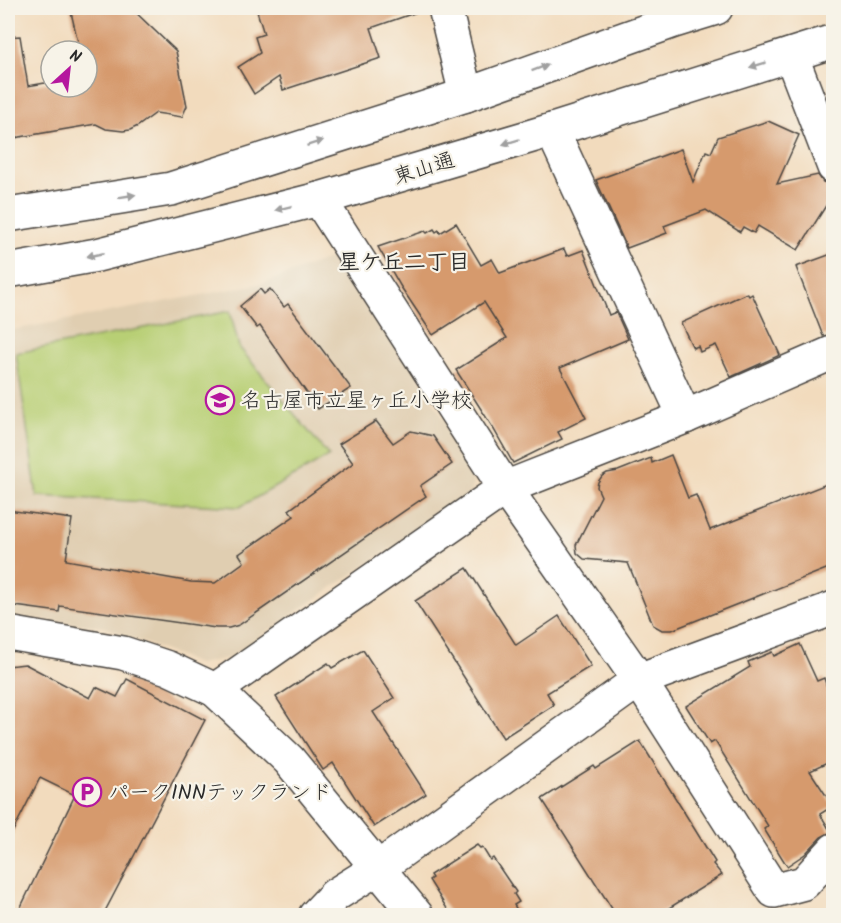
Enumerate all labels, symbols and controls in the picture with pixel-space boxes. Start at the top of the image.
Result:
north arrow [39,39,99,99]
text: N [65,44,85,70]
one-way arrow [749,61,767,71]
one-way arrow [531,63,549,73]
one-way arrow [306,138,324,147]
one-way arrow [502,138,520,147]
street label: 東山通 [389,144,459,194]
one-way arrow [118,191,137,200]
one-way arrow [275,203,293,213]
district label: 星ケ丘二丁目 [338,246,470,281]
one-way arrow [85,251,104,260]
school or university icon: 名古屋市立星ヶ丘小学校 [204,384,236,416]
place label: 名古屋市立星ヶ丘小学校 [241,385,472,418]
parking icon: パークINNテックランド [71,776,103,808]
place label: パークINNテックランド [108,777,332,810]

